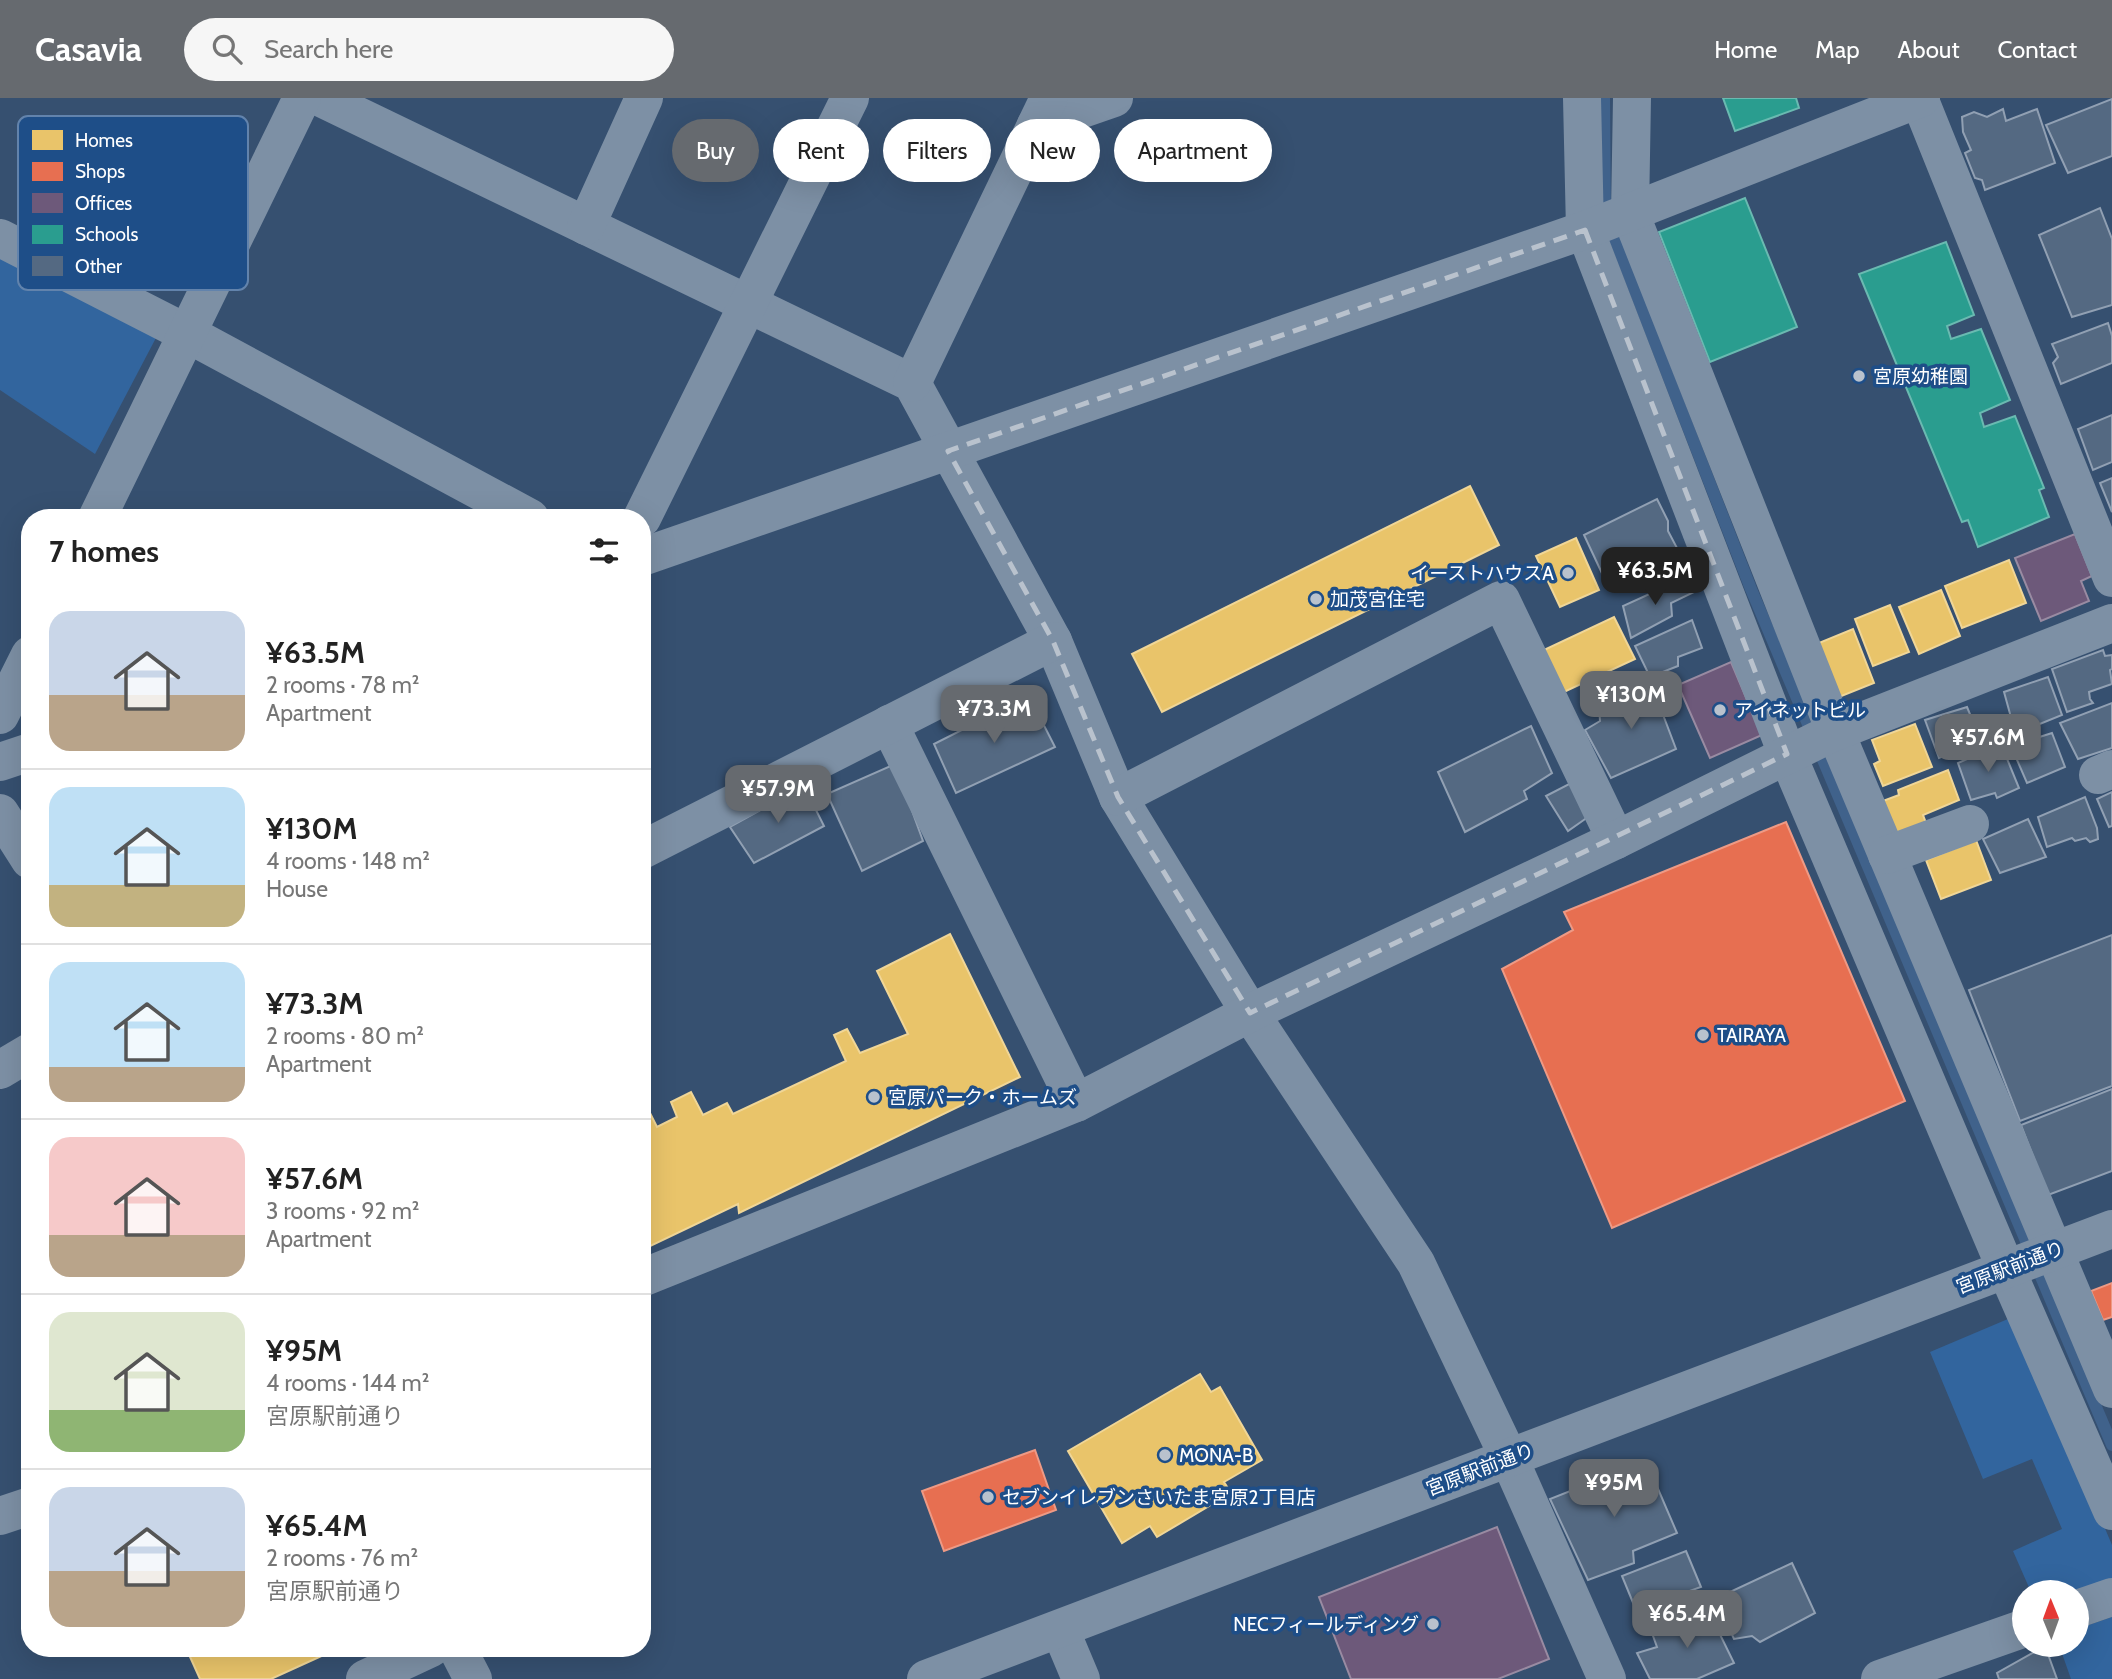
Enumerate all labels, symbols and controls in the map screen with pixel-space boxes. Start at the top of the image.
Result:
search box [184,18,674,81]
text: Casavia [35,29,142,69]
icon: search [208,30,246,68]
text: Search here [264,33,393,65]
text: Home [1714,35,1777,64]
text: Map [1815,35,1860,64]
text: About [1898,35,1960,64]
text: Contact [1998,35,2077,64]
legend [18,116,248,290]
chip: Buy [672,119,759,182]
chip: Rent [773,119,869,182]
chip: Filters [883,119,991,182]
chip: New [1005,119,1100,182]
chip: Apartment [1114,119,1272,182]
text: Homes [75,129,133,152]
text: Shops [75,160,125,183]
text: Offices [75,192,132,215]
text: Schools [75,223,138,246]
text: Other [75,255,122,278]
place label: 宮原幼稚園 [1873,365,1968,388]
marker: 宮原幼稚園 [1851,368,1867,384]
icon: filters [585,532,623,570]
text: 7 homes [49,533,159,570]
pin: ¥63.5M [1598,547,1712,607]
text: ¥63.5M [1617,556,1693,584]
place label: イーストハウスA [1410,562,1554,585]
marker: イーストハウスA [1560,565,1576,581]
place label: 加茂宮住宅 [1330,588,1425,611]
marker: 加茂宮住宅 [1308,591,1324,607]
text: ¥63.5M [266,634,365,671]
icon: home [105,639,189,723]
text: 2 rooms · 78 m² [266,671,420,699]
pin: ¥130M [1582,672,1680,731]
text: ¥130M [1596,680,1666,708]
pin: ¥73.3M [937,686,1051,745]
text: ¥73.3M [957,694,1031,722]
text: Apartment [266,699,371,727]
place label: アイネットビル [1734,699,1866,722]
marker: アイネットビル [1712,702,1728,718]
pin: ¥57.6M [1931,714,2045,774]
text: ¥57.6M [1951,723,2025,751]
pin: ¥57.9M [721,766,835,825]
text: ¥57.9M [741,774,815,802]
text: ¥130M [266,810,358,847]
icon: home [105,815,189,899]
text: 4 rooms · 148 m² [266,847,430,875]
text: House [266,875,328,903]
text: ¥73.3M [266,985,363,1022]
icon: home [105,990,189,1074]
text: 2 rooms · 80 m² [266,1022,424,1050]
place label: TAIRAYA [1717,1024,1786,1047]
marker: TAIRAYA [1695,1027,1711,1043]
text: Apartment [266,1050,371,1078]
place label: 宮原パーク・ホームズ [888,1086,1077,1109]
marker: 宮原パーク・ホームズ [866,1089,882,1105]
text: ¥57.6M [266,1160,363,1197]
icon: home [105,1165,189,1249]
text: 3 rooms · 92 m² [266,1197,420,1225]
text: Apartment [266,1225,371,1253]
street label: 宮原駅前通り [1953,1236,2068,1299]
text: ¥95M [266,1332,342,1369]
icon: home [105,1340,189,1424]
text: 4 rooms · 144 m² [266,1369,429,1397]
text: 宮原駅前通り [266,1402,404,1430]
street label: 宮原駅前通り [1423,1438,1538,1501]
place label: MONA-B [1179,1444,1253,1467]
marker: MONA-B [1157,1447,1173,1463]
pin: ¥95M [1573,1460,1655,1519]
text: ¥95M [1585,1468,1643,1496]
place label: セブンイレブンさいたま宮原2丁目店 [1002,1486,1315,1509]
marker: セブンイレブンさいたま宮原2丁目店 [980,1489,996,1505]
text: ¥65.4M [266,1507,367,1544]
icon: home [105,1515,189,1599]
text: 2 rooms · 76 m² [266,1544,418,1572]
text: 宮原駅前通り [266,1577,404,1605]
north arrow [2012,1580,2090,1657]
map controls [2012,1580,2089,1657]
pin: ¥65.4M [1630,1590,1744,1650]
text: ¥65.4M [1648,1599,1726,1627]
place label: NECフィールディング [1233,1613,1419,1636]
marker: NECフィールディング [1425,1616,1441,1632]

